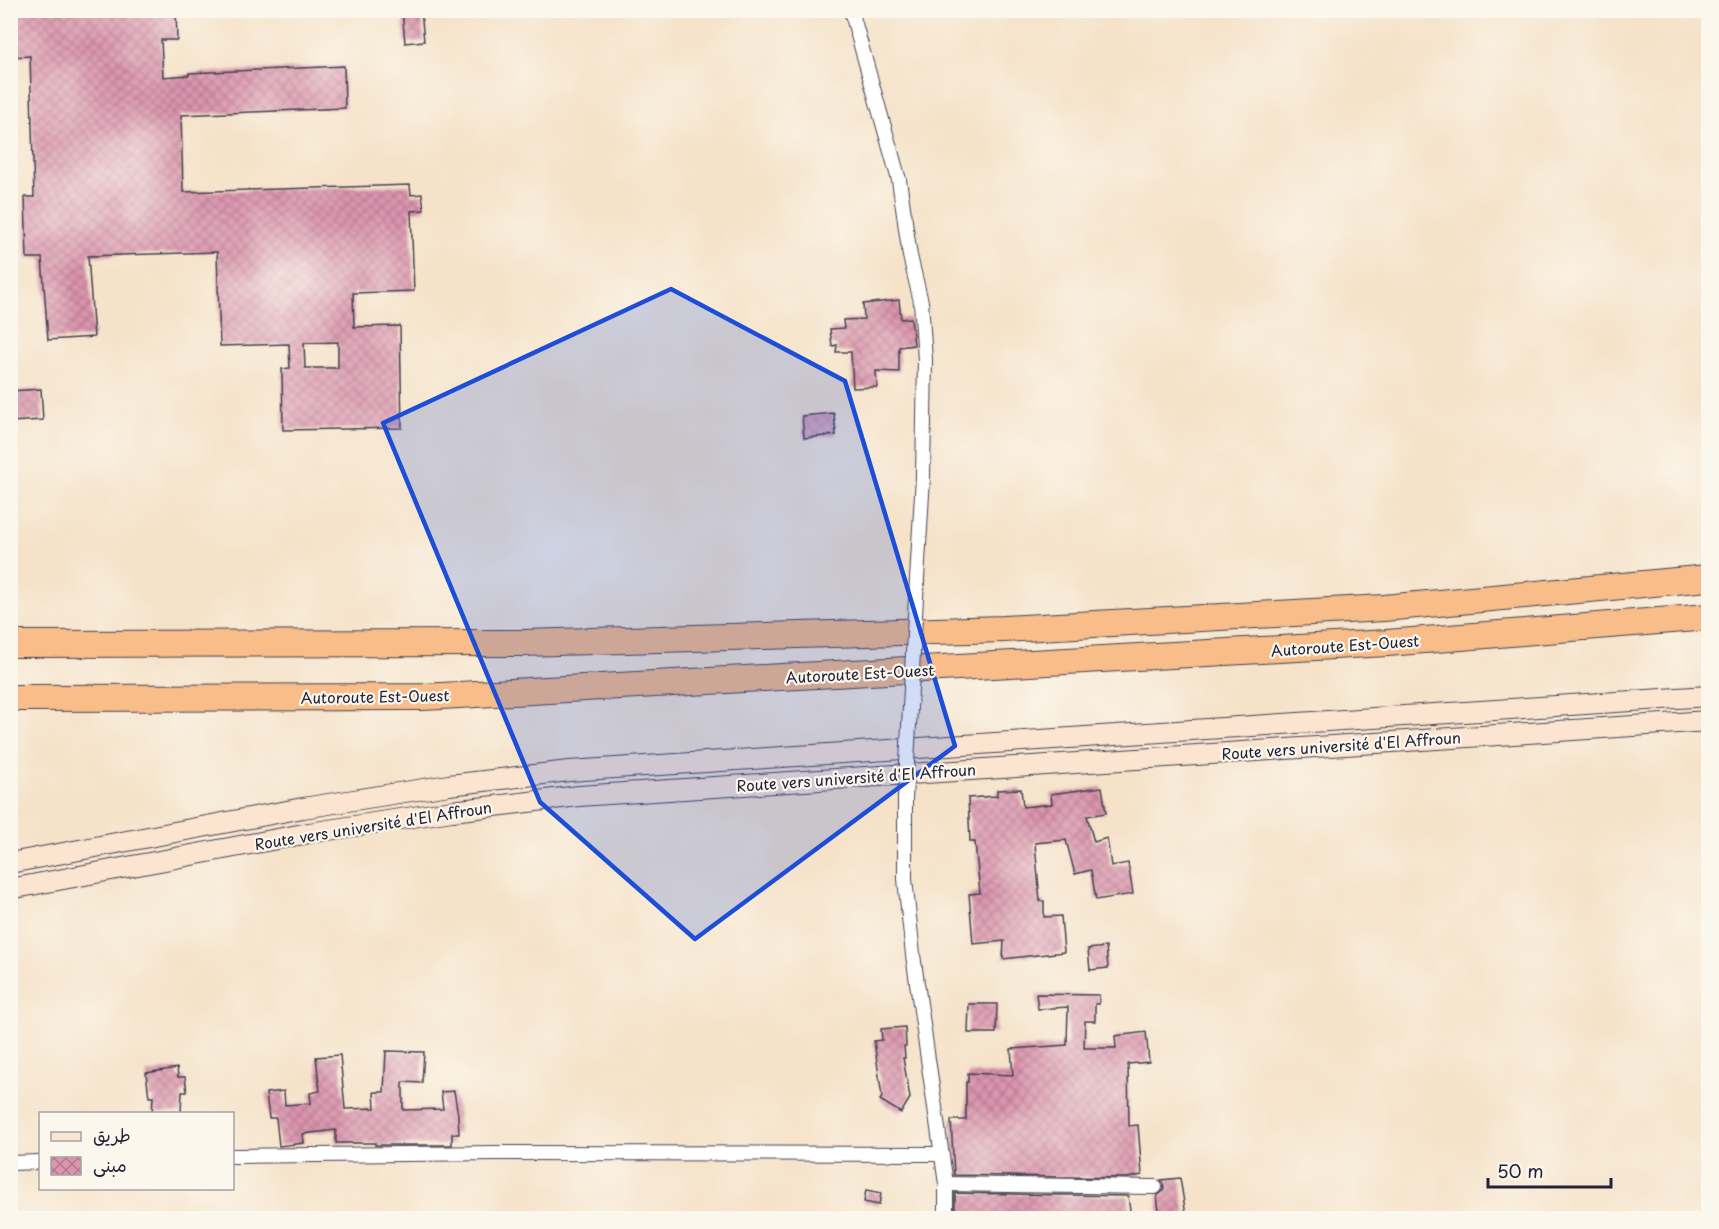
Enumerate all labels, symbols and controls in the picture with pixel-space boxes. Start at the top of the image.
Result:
street label: Autoroute Est-Ouest [1270,628,1420,662]
street label: Autoroute Est-Ouest [785,658,935,688]
street label: Autoroute Est-Ouest [300,683,450,709]
street label: Route vers université d'El Affroun [1220,725,1462,765]
street label: Route vers université d'El Affroun [735,757,977,797]
street label: Route vers université d'El Affroun [253,795,493,855]
legend [39,1112,234,1190]
text: طريق [93,1121,131,1148]
text: مبنى [93,1151,127,1178]
scale bar [1488,1151,1611,1189]
text: 50 m [1497,1157,1544,1184]

